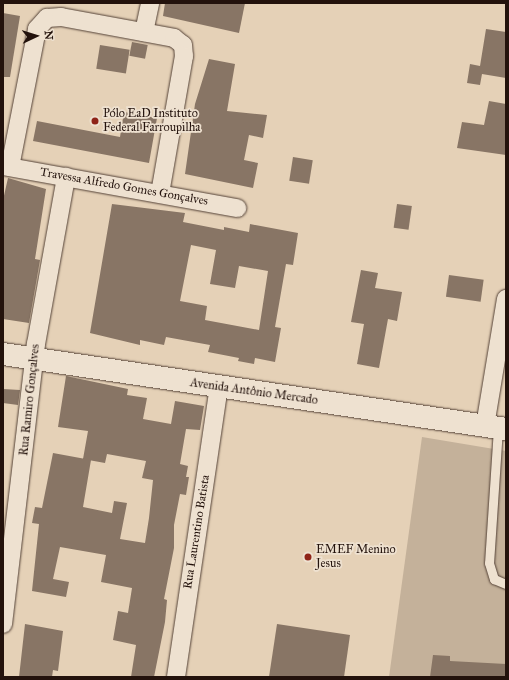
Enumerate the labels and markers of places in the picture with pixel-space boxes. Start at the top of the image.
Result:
place label: Pólo EaD Instituto Federal Farroupilha [103,107,200,135]
marker: Pólo EaD Instituto Federal Farroupilha [90,116,100,126]
place label: EMEF Menino Jesus [316,543,396,571]
marker: EMEF Menino Jesus [303,552,313,562]

